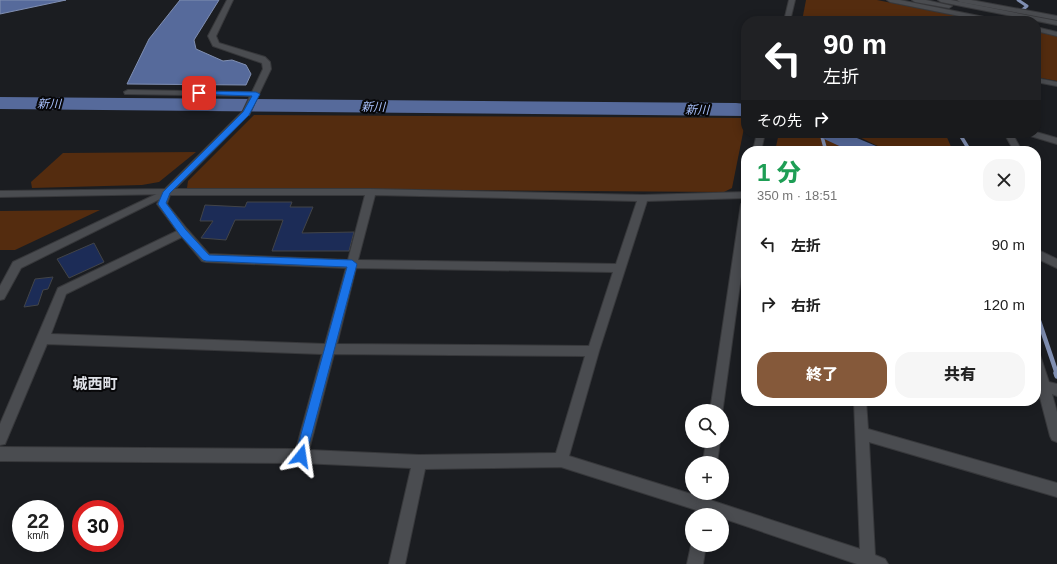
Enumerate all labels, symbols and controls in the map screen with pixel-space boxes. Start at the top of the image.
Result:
text: 90 m [823,29,887,60]
icon: left [757,32,809,84]
text: 左折 [823,67,859,87]
pin [182,76,216,110]
icon: arrive [188,82,210,104]
water label: 新川 [37,97,63,111]
water label: 新川 [361,100,387,114]
water label: 新川 [685,103,711,117]
icon: right [810,108,832,130]
text: その先 [757,112,802,129]
text: 1 分 [757,159,801,186]
button: close [983,159,1025,201]
text: 350 m · 18:51 [757,188,837,203]
icon: left [757,233,779,255]
text: 90 m [992,236,1025,253]
text: 左折 [791,237,821,254]
icon: right [757,293,779,315]
text: 120 m [983,296,1025,313]
text: 右折 [791,297,821,314]
button: 終了 [757,352,887,398]
button: 共有 [895,352,1025,398]
district label: 城西町 [72,375,118,392]
map controls [685,404,729,552]
button: search [685,404,729,448]
position arrow [280,435,322,477]
button: + [685,456,729,500]
speed limit sign: 30 [72,500,124,552]
button: − [685,508,729,552]
text: 22 [27,510,49,532]
text: km/h [27,530,49,541]

